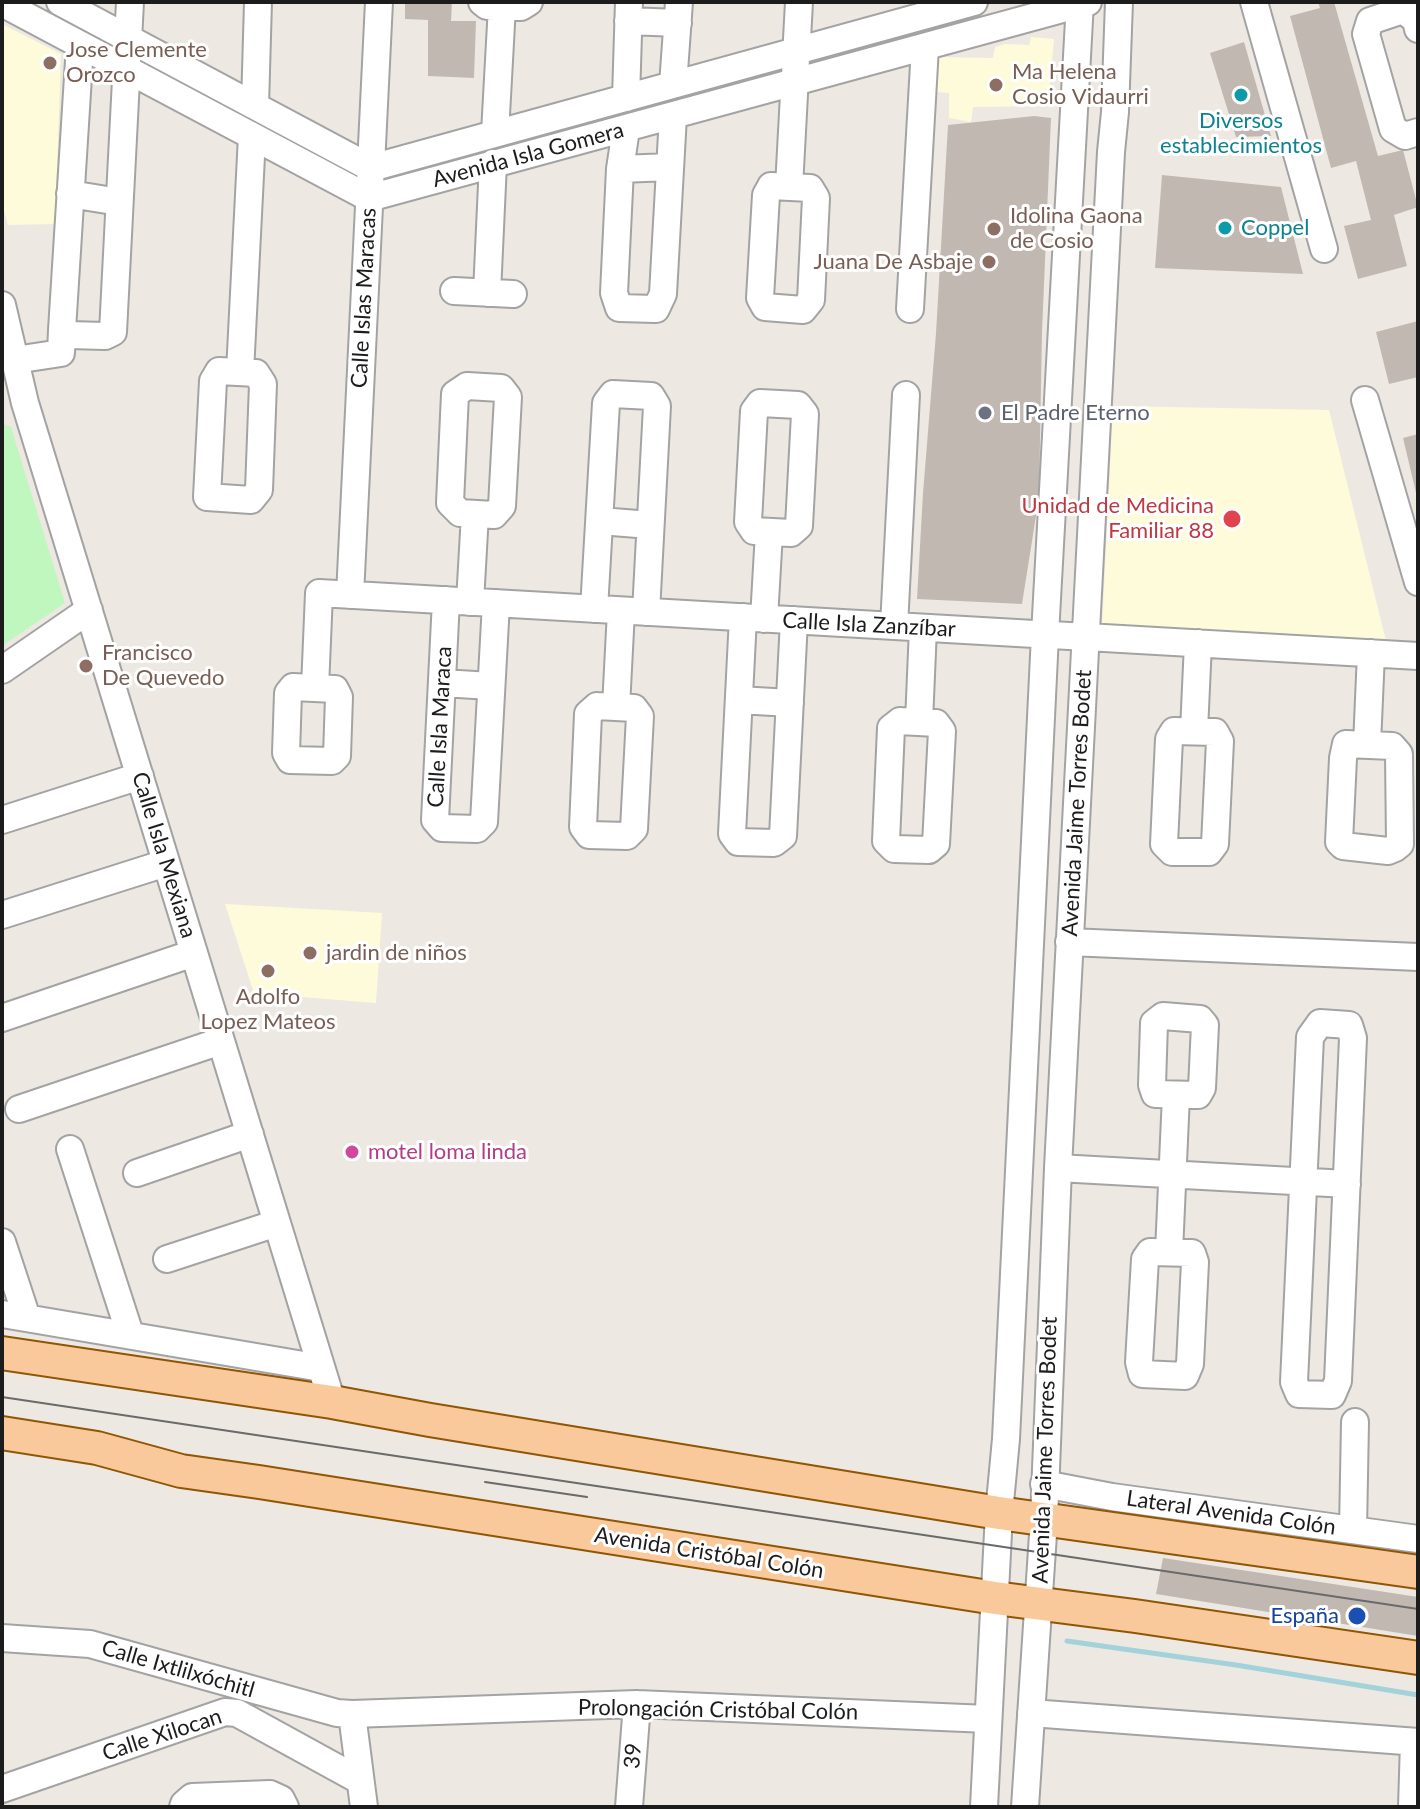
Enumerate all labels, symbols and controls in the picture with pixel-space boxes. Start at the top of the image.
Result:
place label: Jose Clemente Orozco [66,37,207,88]
marker: Jose Clemente Orozco [41,54,59,72]
place label: Ma Helena Cosio Vidaurri [1012,59,1149,110]
marker: Ma Helena Cosio Vidaurri [987,76,1005,94]
marker: Diversos establecimientos [1232,86,1250,104]
place label: Diversos establecimientos [1160,108,1322,160]
street label: Avenida Isla Gomera [429,117,627,193]
place label: Idolina Gaona de Cosio [1010,203,1143,254]
street label: Calle Islas Maracas [346,207,382,389]
place label: Coppel [1241,215,1309,241]
marker: Coppel [1216,219,1234,237]
marker: Idolina Gaona de Cosio [985,220,1003,238]
place label: Juana De Asbaje [814,249,973,275]
marker: Juana De Asbaje [980,253,998,271]
place label: El Padre Eterno [1001,400,1150,426]
marker: El Padre Eterno [976,404,994,422]
place label: Unidad de Medicina Familiar 88 [1022,493,1214,544]
marker: Unidad de Medicina Familiar 88 [1221,508,1243,530]
street label: Calle Isla Zanzíbar [782,607,956,643]
place label: Francisco De Quevedo [102,640,224,692]
street label: Calle Isla Maraca [423,646,457,808]
marker: Francisco De Quevedo [77,657,95,675]
street label: Avenida Jaime Torres Bodet [1057,669,1097,937]
street label: Calle Isla Mexiana [126,769,202,941]
place label: jardin de niños [326,940,467,966]
marker: jardin de niños [301,944,319,962]
marker: Adolfo Lopez Mateos [259,962,277,980]
place label: Adolfo Lopez Mateos [201,984,335,1036]
place label: motel loma linda [368,1139,527,1165]
marker: motel loma linda [343,1143,361,1161]
street label: Avenida Jaime Torres Bodet [1027,1316,1063,1584]
street label: Lateral Avenida Colón [1125,1485,1337,1541]
street label: Avenida Cristóbal Colón [592,1522,826,1584]
place label: España [1270,1603,1339,1629]
marker: España [1346,1605,1368,1627]
street label: Calle Ixtlilxóchitl [98,1635,258,1703]
street label: Prolongación Cristóbal Colón [578,1694,858,1726]
street label: Calle Xilocan [99,1703,225,1767]
street label: 39 [619,1742,647,1770]

